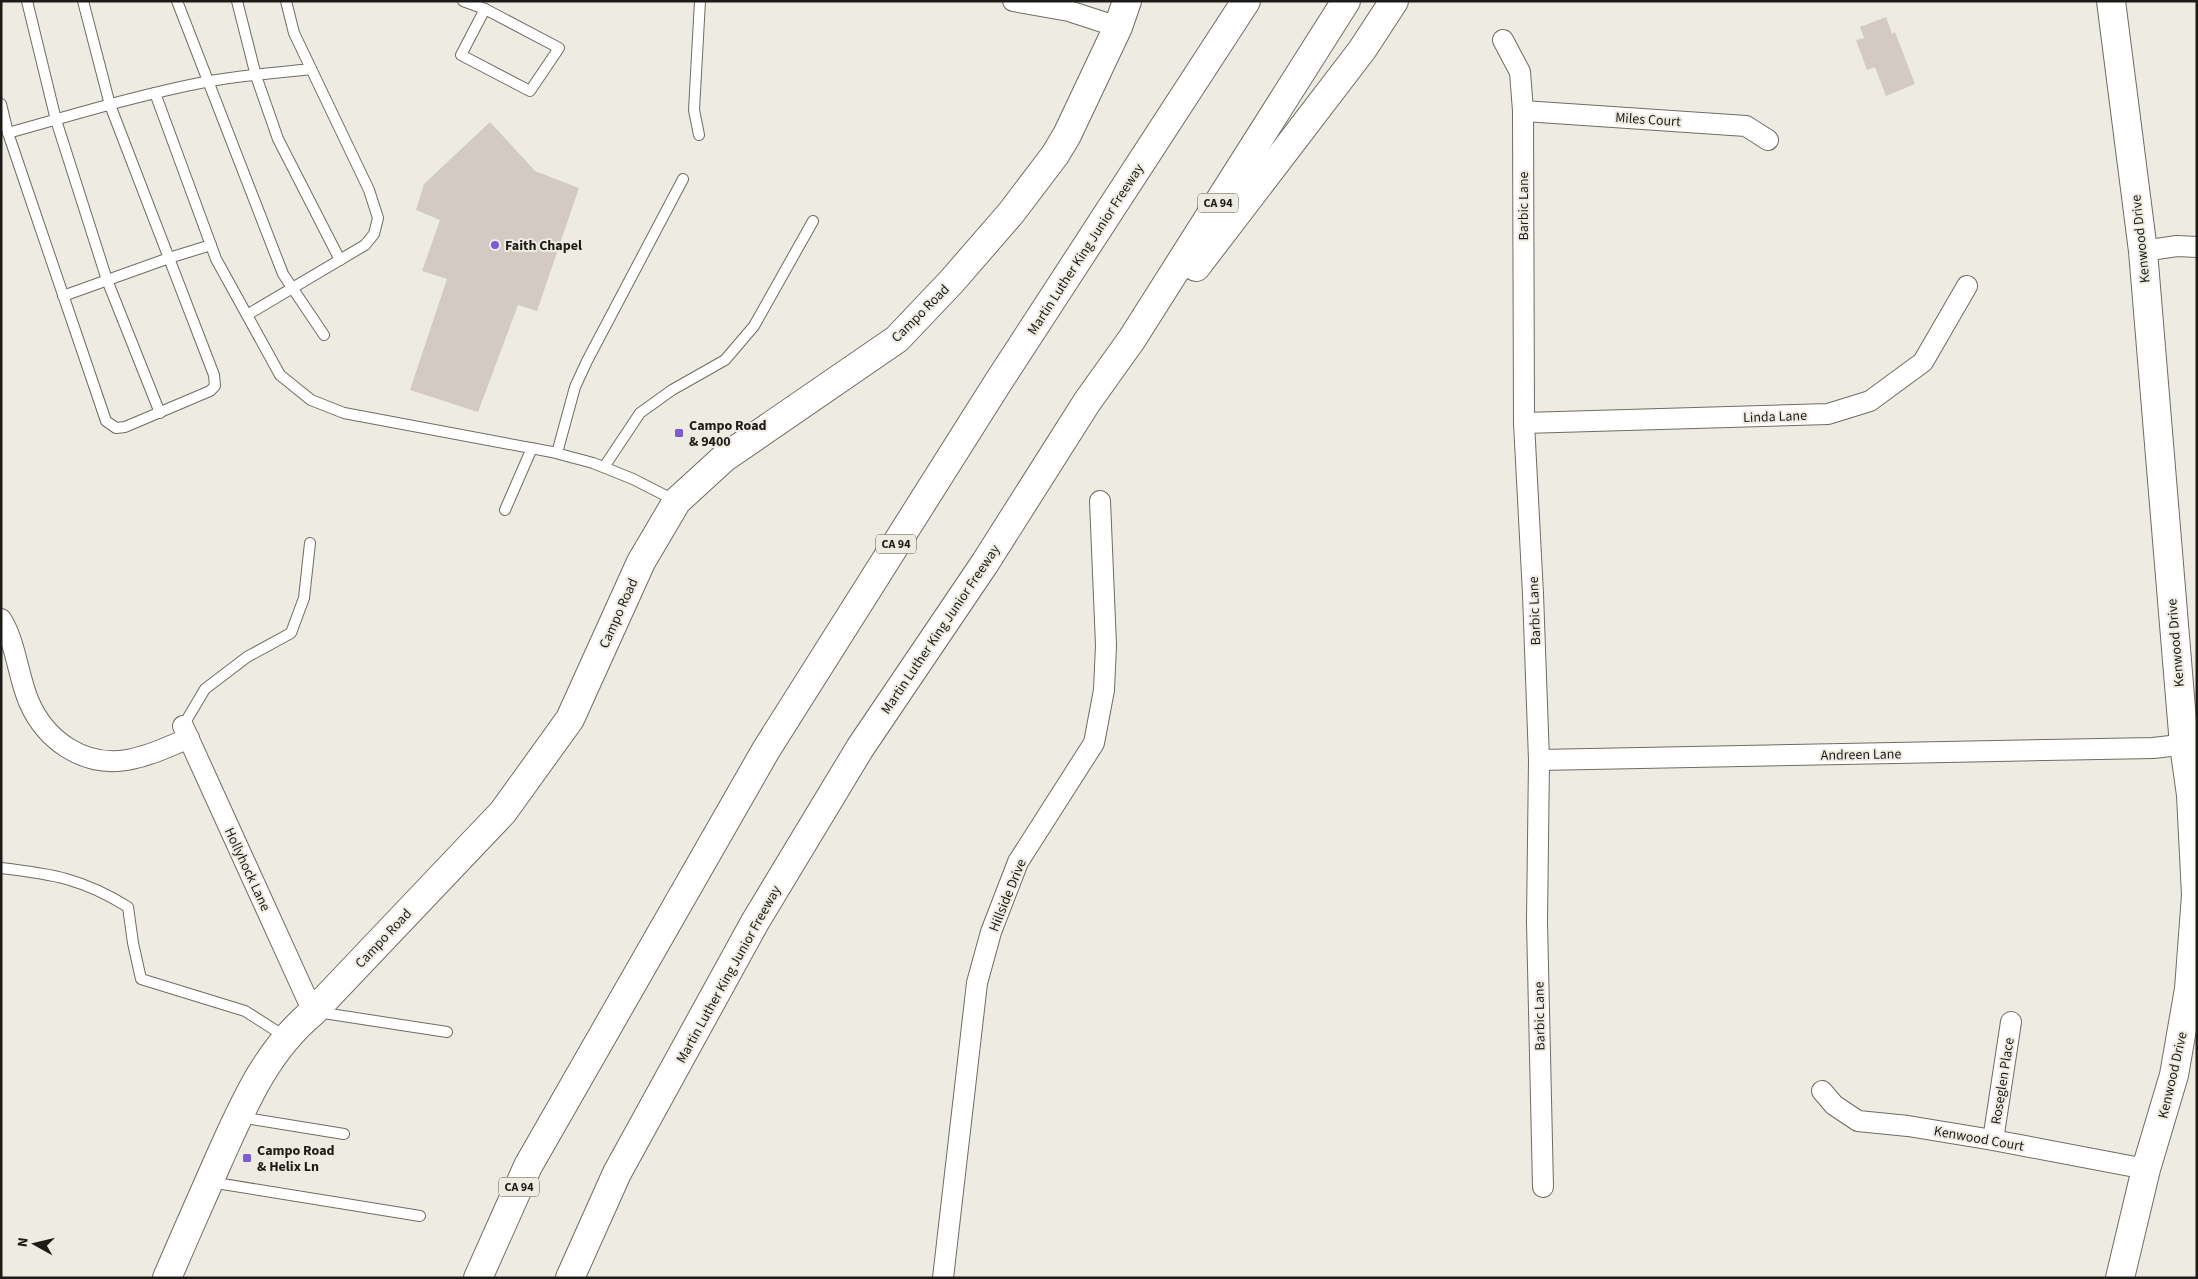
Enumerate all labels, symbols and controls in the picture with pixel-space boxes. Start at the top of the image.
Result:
street label: Miles Court [1615,108,1682,132]
street label: Martin Luther King Junior Freeway [1023,160,1149,339]
street label: Barbic Lane [1514,171,1534,240]
road number: CA 94 [1198,194,1238,212]
street label: Kenwood Drive [2126,194,2156,284]
place label: Faith Chapel [505,236,582,256]
marker: Faith Chapel [489,239,501,251]
street label: Campo Road [887,280,954,347]
street label: Linda Lane [1743,406,1807,428]
place label: Campo Road & 9400 [689,416,767,452]
marker: Campo Road & 9400 [673,427,685,439]
road number: CA 94 [876,534,916,554]
street label: Martin Luther King Junior Freeway [876,540,1005,718]
street label: Campo Road [595,575,643,652]
street label: Barbic Lane [1524,576,1546,646]
street label: Kenwood Drive [2162,598,2190,688]
street label: Andreen Lane [1821,744,1902,766]
street label: Hollyhock Lane [219,824,275,915]
street label: Hillside Drive [984,856,1032,935]
street label: Martin Luther King Junior Freeway [672,882,786,1067]
street label: Campo Road [351,904,417,973]
street label: Barbic Lane [1529,981,1551,1051]
street label: Kenwood Drive [2153,1030,2193,1121]
street label: Roseglen Place [1986,1036,2020,1126]
street label: Kenwood Court [1932,1121,2026,1157]
place label: Campo Road & Helix Ln [257,1141,335,1177]
marker: Campo Road & Helix Ln [241,1152,253,1164]
road number: CA 94 [499,1178,539,1196]
north arrow [10,1219,60,1269]
text: N [13,1236,34,1248]

